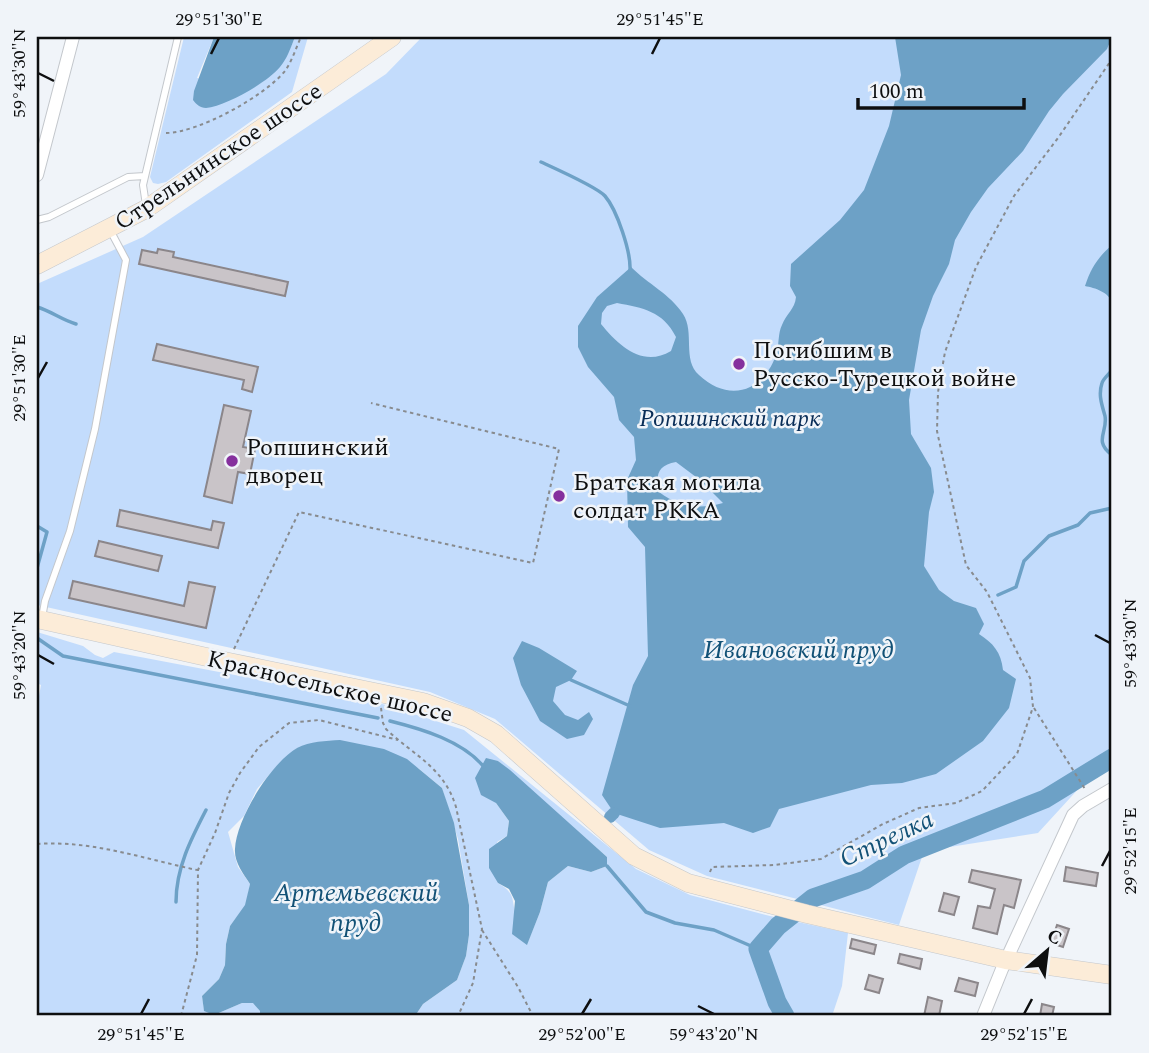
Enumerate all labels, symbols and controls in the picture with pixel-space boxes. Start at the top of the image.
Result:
text: 29°51'30"E [175,6,263,33]
text: 29°51'45"E [616,6,704,33]
text: 59°43'30"N [6,28,33,118]
scale bar [858,66,1025,110]
street label: Стрельнинское шоссе [107,74,330,240]
text: 100 m [869,76,924,108]
place label: Погибшим в Русско-Турецкой войне [753,333,1016,397]
text: 29°51'30"E [6,334,33,422]
marker: Погибшим в Русско-Турецкой войне [731,356,747,372]
park label: Ропшинский парк [639,401,821,437]
place label: Ропшинский дворец [246,430,389,494]
marker: Ропшинский дворец [224,453,240,469]
place label: Братская могила солдат РККА [573,465,762,529]
marker: Братская могила солдат РККА [551,488,567,504]
text: 59°43'30"N [1117,598,1144,688]
text: 59°43'20"N [6,610,33,700]
water label: Ивановский пруд [704,630,894,670]
street label: Красносельское шоссе [203,641,456,733]
water label: Стрелка [833,800,940,878]
text: 29°52'15"E [1117,807,1144,895]
water label: Артемьевский пруд [273,873,439,943]
north arrow [1012,916,1082,986]
text: С [1042,921,1067,953]
text: 29°51'45"E [97,1021,185,1048]
text: 29°52'00"E [538,1021,626,1048]
text: 59°43'20"N [669,1021,759,1048]
text: 29°52'15"E [980,1021,1068,1048]

